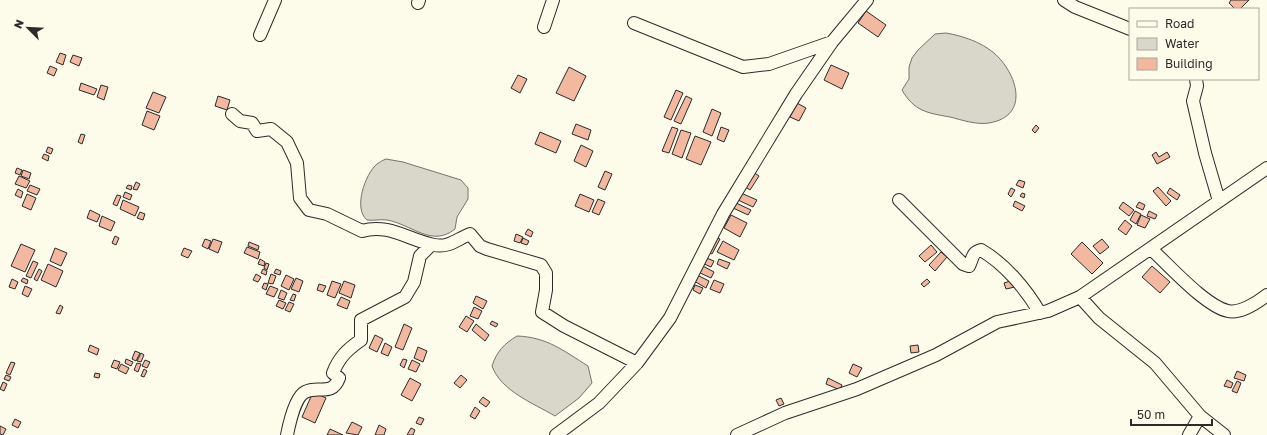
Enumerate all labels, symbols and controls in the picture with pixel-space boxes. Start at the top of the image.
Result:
north arrow [8,8,48,48]
legend [1129,8,1259,80]
text: Road [1165,16,1194,31]
text: N [11,17,26,30]
text: Water [1165,36,1199,51]
text: Building [1165,56,1213,71]
scale bar [1131,401,1212,427]
text: 50 m [1137,407,1165,422]

